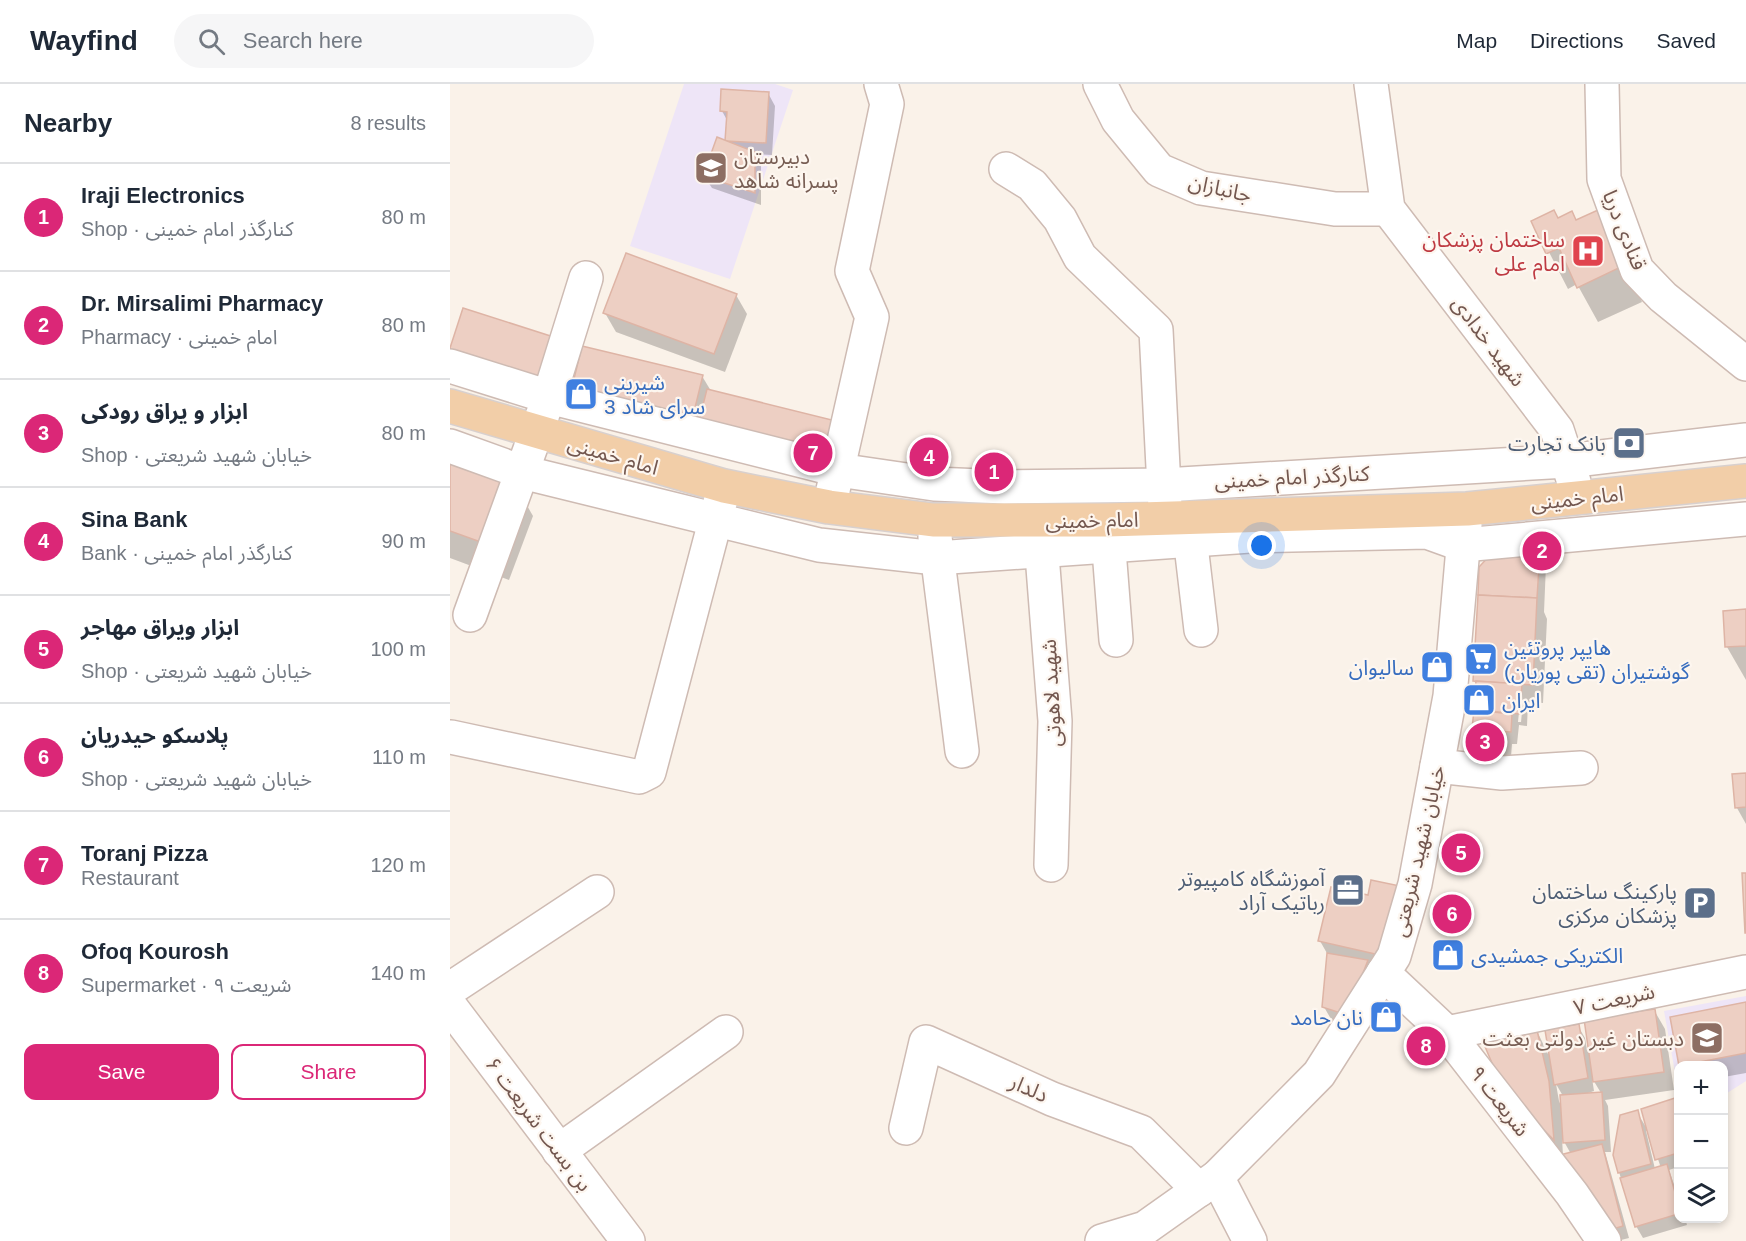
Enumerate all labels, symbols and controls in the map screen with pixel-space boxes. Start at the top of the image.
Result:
search box [174,14,594,68]
text: Wayfind [30,25,138,56]
icon: search [195,25,228,58]
text: Search here [243,28,363,53]
text: Map [1456,29,1497,52]
text: Directions [1530,29,1623,52]
text: Saved [1656,29,1716,52]
text: Nearby [24,108,112,138]
text: 8 results [350,112,426,134]
place label: دبیرستان پسرانه شاهد [734,145,838,194]
school or university icon: دبیرستان پسرانه شاهد [693,150,729,186]
street label: جانبازان [1186,170,1254,207]
text: Iraji Electronics [81,183,245,208]
street label: قنادی دریا [1598,187,1651,274]
text: 1 [38,206,49,228]
text: 80 m [382,206,426,228]
text: Shop · کنارگذر امام خمینی [81,218,293,240]
place label: ساختمان پزشکان امام علی [1422,228,1565,280]
hospital icon: ساختمان پزشکان امام علی [1570,233,1606,269]
text: Dr. Mirsalimi Pharmacy [81,291,323,316]
street label: شهید خدادی [1447,292,1530,391]
text: 2 [38,314,49,336]
text: 80 m [382,314,426,336]
text: Pharmacy · امام خمینی [81,326,278,348]
place label: شیرینی سرای شاد 3 [604,371,705,419]
shop icon: شیرینی سرای شاد 3 [563,376,599,412]
text: ابزار و یراق رودکی [81,399,248,424]
text: 3 [38,422,49,444]
text: 80 m [382,422,426,444]
bank icon: بانک تجارت [1611,425,1647,461]
pin: 7 [794,430,832,476]
street label: امام خمینی [564,431,661,484]
place label: بانک تجارت [1508,432,1606,456]
pin: 4 [910,434,948,479]
text: Shop · خیابان شهید شریعتی [81,444,312,466]
pin: 1 [974,450,1014,494]
street label: کنارگذر امام خمینی [1214,461,1371,498]
street label: امام خمینی [1529,482,1625,519]
text: Sina Bank [81,507,187,532]
street label: امام خمینی [1045,508,1139,537]
pin: 2 [1522,528,1562,574]
text: 4 [38,530,49,552]
text: 90 m [382,530,426,552]
your location [1247,531,1276,560]
text: Bank · کنارگذر امام خمینی [81,542,292,564]
text: ابزار ویراق مهاجر [81,615,239,640]
place label: هایپر پروتئین گوشتیران (تقی پوریان) [1504,636,1690,685]
text: 5 [38,638,49,660]
text: 100 m [370,638,426,660]
street label: شهید لاهوتی [1037,638,1066,747]
supermarket icon: هایپر پروتئین گوشتیران (تقی پوریان) [1463,641,1499,677]
shop icon: سالیوان [1419,649,1455,685]
place label: سالیوان [1349,656,1414,680]
text: Shop · خیابان شهید شریعتی [81,660,312,682]
shop icon: ایران [1461,682,1497,718]
place label: ایران [1502,689,1540,713]
pin: 3 [1466,720,1504,764]
text: پلاسکو حیدریان [81,723,229,748]
text: 6 [38,746,49,768]
text: 110 m [372,746,426,768]
street label: خیابان شهید شریعتی [1387,763,1450,939]
text: Shop · خیابان شهید شریعتی [81,768,312,790]
pin: 5 [1442,830,1480,876]
text: Toranj Pizza [81,841,208,866]
text: 7 [38,854,49,876]
text: 120 m [370,854,426,876]
text: Restaurant [81,867,179,889]
place label: آموزشگاه کامپیوتر رباتیک آراد [1178,867,1326,915]
office icon: آموزشگاه کامپیوتر رباتیک آراد [1330,872,1366,908]
place label: پارکینگ ساختمان پزشکان مرکزی [1532,880,1677,929]
parking icon: پارکینگ ساختمان پزشکان مرکزی [1682,885,1718,921]
pin: 6 [1432,892,1472,936]
shop icon: الکتریکی جمشیدی [1430,937,1466,973]
text: Ofoq Kourosh [81,939,229,964]
place label: الکتریکی جمشیدی [1471,944,1623,968]
text: 8 [38,962,49,984]
text: 140 m [370,962,426,984]
text: Supermarket · شریعت ۹ [81,974,292,996]
street label: شریعت ۷ [1571,979,1657,1020]
shop icon: نان حامد [1368,999,1404,1035]
place label: نان حامد [1290,1006,1363,1030]
school or university icon: دبستان غیر دولتی بعثت [1689,1020,1725,1056]
pin: 8 [1406,1024,1446,1068]
place label: دبستان غیر دولتی بعثت [1482,1027,1684,1051]
button: Save [24,1044,219,1100]
button: Share [231,1044,426,1100]
street label: بن بست شریعت ۶ [480,1053,597,1196]
map controls [1674,1061,1728,1223]
button: + [1674,1061,1728,1115]
street label: شریعت ۹ [1465,1062,1534,1141]
street label: دلدار [1005,1069,1052,1107]
button: − [1674,1115,1728,1169]
button: layers [1674,1169,1728,1223]

